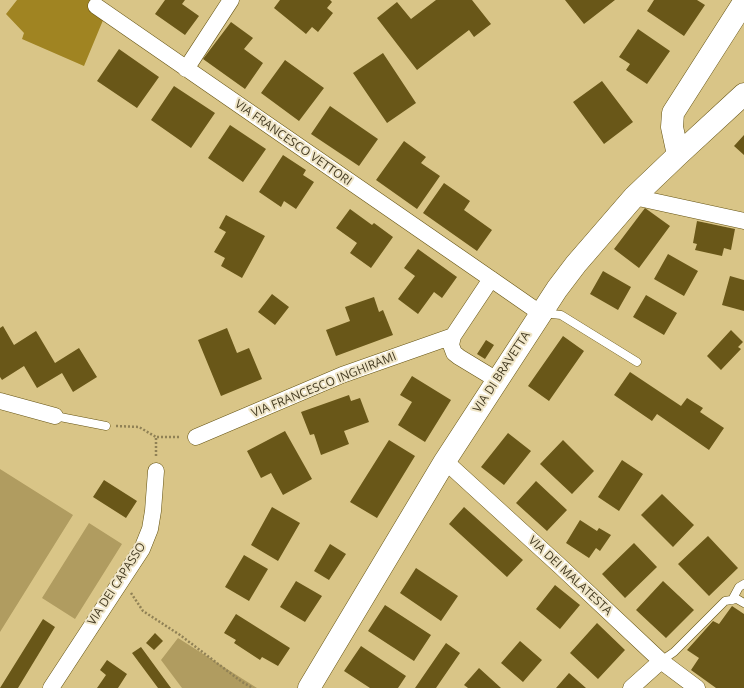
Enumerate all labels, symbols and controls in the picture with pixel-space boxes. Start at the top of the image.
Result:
street label: VIA FRANCESCO VETTORI [232,97,354,189]
street label: VIA DI BRAVETTA [470,329,534,415]
street label: VIA FRANCESCO INGHIRAMI [250,349,398,421]
street label: VIA DEI MALATESTA [525,533,615,619]
street label: VIA DEI CAPASSO [85,540,149,628]

